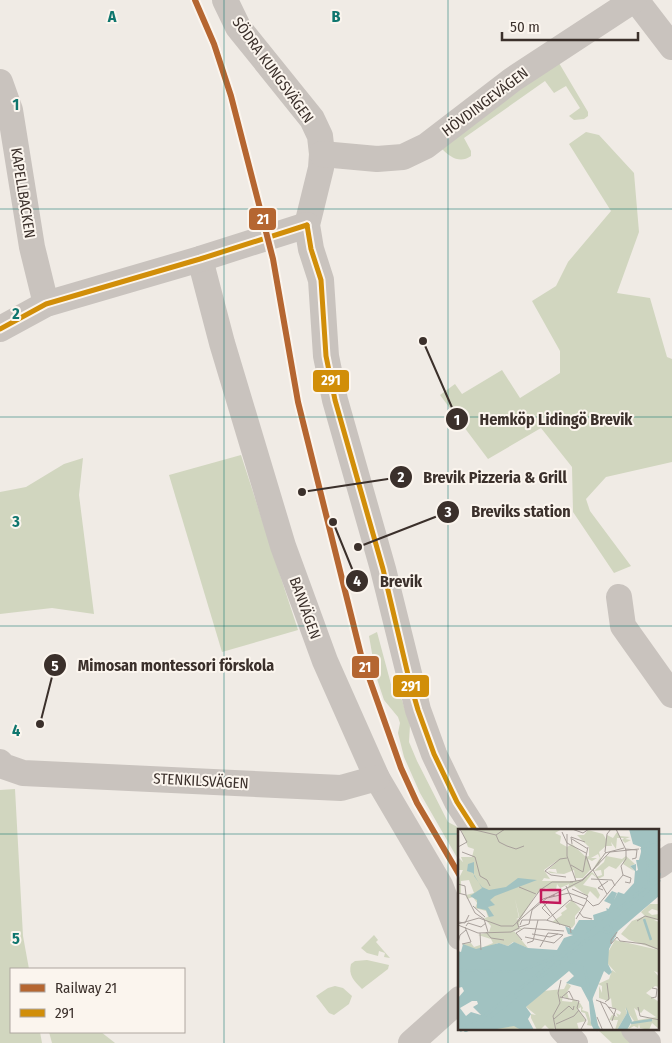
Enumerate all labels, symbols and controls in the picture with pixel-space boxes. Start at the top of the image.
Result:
text: A [107,7,117,26]
text: B [332,7,341,26]
scale bar [502,10,638,42]
street label: SÖDRA KUNGSVÄGEN [229,14,317,126]
text: 50 m [510,18,540,36]
street label: HÖVDINGEVÄGEN [438,64,532,140]
text: 1 [13,95,19,114]
street label: KAPELLBACKEN [7,146,39,240]
line badge: 21 [248,207,277,231]
text: 21 [256,211,269,228]
text: 2 [11,304,20,323]
line badge: 291 [312,369,350,393]
text: 291 [320,372,341,389]
callout: Hemköp Lidingö Brevik [444,404,642,435]
text: Hemköp Lidingö Brevik [480,410,633,429]
text: 1 [454,411,460,429]
callout: Brevik Pizzeria & Grill [388,461,577,492]
text: 2 [397,468,405,486]
text: Brevik Pizzeria & Grill [423,468,567,487]
callout: Breviks station [436,496,580,527]
text: Breviks station [471,502,571,521]
text: 3 [443,503,452,521]
text: 3 [11,512,20,531]
callout: Brevik [345,566,432,597]
text: 4 [353,572,361,590]
text: Brevik [380,572,423,591]
street label: BANVÄGEN [285,574,325,642]
callout: Mimosan montessori förskola [42,650,284,681]
line badge: 21 [351,655,380,679]
text: Mimosan montessori förskola [78,656,274,675]
text: 5 [51,657,59,675]
text: 21 [358,659,371,676]
line badge: 291 [392,674,430,698]
text: 291 [400,678,421,695]
text: 4 [12,721,20,740]
street label: STENKILSVÄGEN [153,770,249,792]
inset map [458,829,660,1030]
text: 5 [12,929,20,948]
legend [10,968,185,1033]
text: Railway 21 [55,979,117,997]
text: 291 [55,1004,74,1022]

